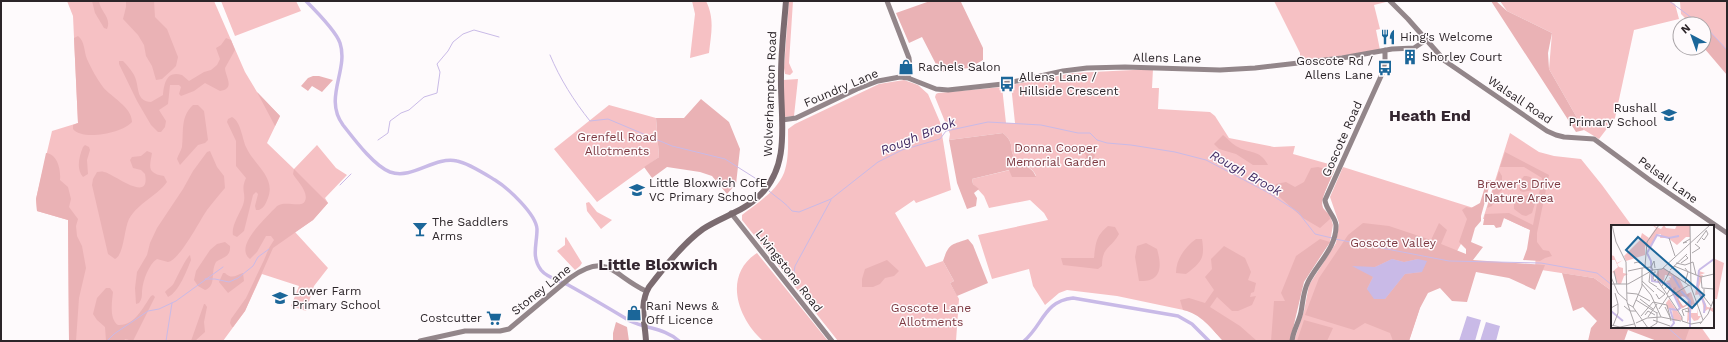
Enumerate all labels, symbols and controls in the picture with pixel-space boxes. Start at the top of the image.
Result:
north arrow [1672,16,1712,56]
text: N [1678,21,1693,36]
restaurant icon: Hing's Welcome [1379,28,1397,46]
place label: Hing's Welcome [1400,30,1493,44]
street label: Wolverhampton Road [761,31,779,157]
building icon: Shorley Court [1401,48,1419,66]
street label: Allens Lane [1133,50,1201,66]
place label: Shorley Court [1422,50,1502,64]
place label: Goscote Rd / Allens Lane [1296,54,1373,82]
shop icon: Rachels Salon [897,58,915,76]
bus stop icon: Goscote Rd / Allens Lane [1376,59,1394,77]
place label: Rachels Salon [918,60,1001,74]
street label: Foundry Lane [802,66,880,110]
place label: Allens Lane / Hillside Crescent [1019,70,1119,98]
street label: Walsall Road [1485,73,1555,127]
bus stop icon: Allens Lane / Hillside Crescent [998,75,1016,93]
street label: Goscote Road [1319,99,1365,179]
place label: Rushall Primary School [1569,101,1657,129]
district label: Heath End [1389,106,1471,125]
school or university icon: Rushall Primary School [1660,106,1678,124]
water label: Rough Brook [878,114,958,158]
park label: Grenfell Road Allotments [577,130,657,158]
park label: Donna Cooper Memorial Garden [1006,141,1106,169]
water label: Rough Brook [1208,147,1285,199]
street label: Pelsall Lane [1635,154,1701,206]
place label: Little Bloxwich CofE VC Primary School [649,176,768,204]
park label: Brewer's Drive Nature Area [1477,177,1561,205]
school or university icon: Little Bloxwich CofE VC Primary School [628,181,646,199]
place label: The Saddlers Arms [432,215,508,243]
bar icon: The Saddlers Arms [411,220,429,238]
inset map [1611,225,1714,328]
street label: Livingstone Road [753,227,825,315]
park label: Goscote Valley [1350,236,1437,250]
district label: Little Bloxwich [598,255,718,274]
street label: Stoney Lane [509,262,574,318]
place label: Lower Farm Primary School [292,284,381,312]
school or university icon: Lower Farm Primary School [271,289,289,307]
place label: Rani News & Off Licence [646,299,719,327]
park label: Goscote Lane Allotments [891,301,971,329]
shop icon: Rani News & Off Licence [625,304,643,322]
supermarket icon: Costcutter [485,309,503,327]
place label: Costcutter [420,311,482,325]

